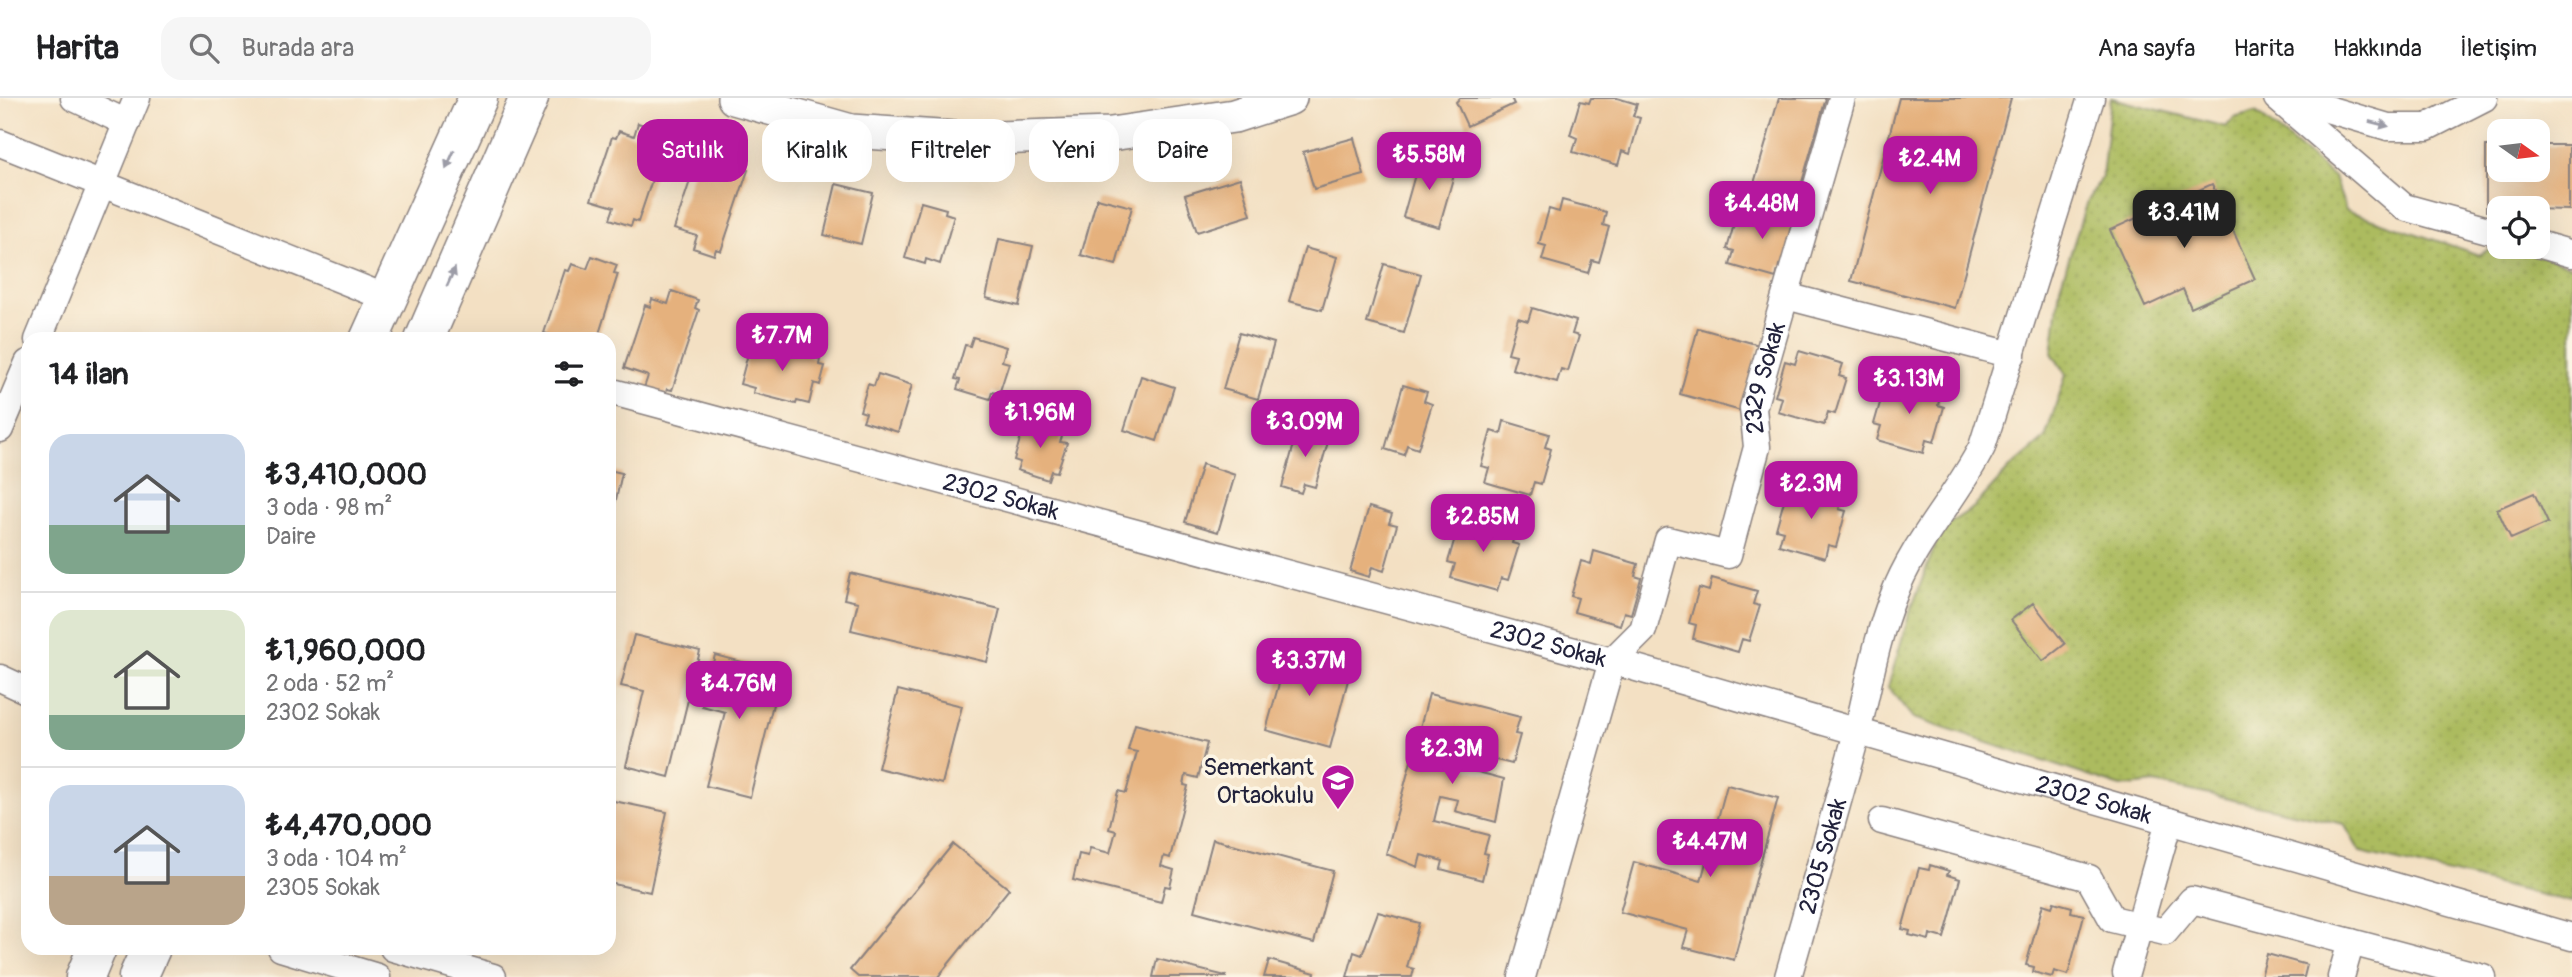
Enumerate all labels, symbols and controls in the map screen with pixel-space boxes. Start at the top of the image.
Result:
search box [161,17,651,80]
text: Harita [35,28,119,69]
icon: search [185,29,223,67]
text: Burada ara [241,32,354,64]
text: Ana sayfa [2098,34,2195,63]
text: Harita [2233,34,2295,63]
text: Hakkında [2333,34,2422,63]
text: İletişim [2460,34,2537,63]
chip: Satılık [637,119,748,182]
chip: Kiralık [762,119,872,182]
chip: Filtreler [886,119,1015,182]
chip: Yeni [1029,119,1119,182]
chip: Daire [1133,119,1232,182]
one-way arrow [2368,119,2390,130]
north arrow [2487,119,2550,182]
map controls [2487,119,2550,259]
pin: ₺5.58M [1372,132,1486,192]
pin: ₺2.4M [1881,136,1979,196]
text: ₺5.58M [1393,140,1465,169]
text: ₺2.4M [1899,144,1961,173]
one-way arrow [444,150,456,170]
pin: ₺4.48M [1705,181,1819,241]
text: ₺4.48M [1725,189,1799,218]
pin: ₺3.41M [2127,190,2241,250]
button: locate [2487,196,2550,259]
text: ₺3.41M [2149,198,2219,227]
one-way arrow [445,267,457,287]
pin: ₺7.7M [733,314,831,373]
street label: 2329 Sokak [1739,319,1791,436]
text: ₺7.7M [752,321,812,350]
icon: filters [550,355,588,393]
text: 14 ilan [49,356,129,393]
pin: ₺3.13M [1852,356,1966,416]
text: ₺3.13M [1874,364,1944,393]
pin: ₺1.96M [983,390,1097,450]
text: ₺1.96M [1005,398,1075,427]
pin: ₺3.09M [1248,400,1362,459]
text: ₺3.09M [1267,407,1343,436]
text: ₺3,410,000 [266,456,427,493]
icon: home [105,462,189,546]
pin: ₺2.3M [1762,462,1860,521]
street label: 2302 Sokak [940,467,1062,526]
text: ₺2.3M [1780,469,1842,498]
text: 3 oda · 98 m² [266,493,392,522]
pin: ₺2.85M [1426,494,1540,554]
text: ₺2.85M [1447,502,1519,531]
text: Daire [266,522,315,551]
street label: 2302 Sokak [1487,614,1610,673]
text: ₺1,960,000 [266,632,426,669]
icon: home [105,638,189,722]
pin: ₺3.37M [1252,638,1366,698]
text: ₺3.37M [1272,646,1346,675]
pin: ₺4.76M [682,662,796,721]
text: 2 oda · 52 m² [266,669,394,698]
text: ₺4.76M [702,669,776,698]
text: 2302 Sokak [266,698,380,727]
pin: ₺2.3M [1403,726,1501,786]
text: ₺2.3M [1421,734,1483,763]
place label: Semerkant Ortaokulu [1203,753,1314,810]
school or university icon: Semerkant Ortaokulu [1319,762,1357,811]
street label: 2302 Sokak [2032,769,2155,830]
street label: 2305 Sokak [1792,795,1853,917]
text: ₺4,470,000 [266,807,432,844]
icon: home [105,813,189,897]
pin: ₺4.47M [1653,820,1767,879]
text: ₺4.47M [1673,827,1747,856]
text: 3 oda · 104 m² [266,844,407,873]
text: 2305 Sokak [266,873,380,902]

